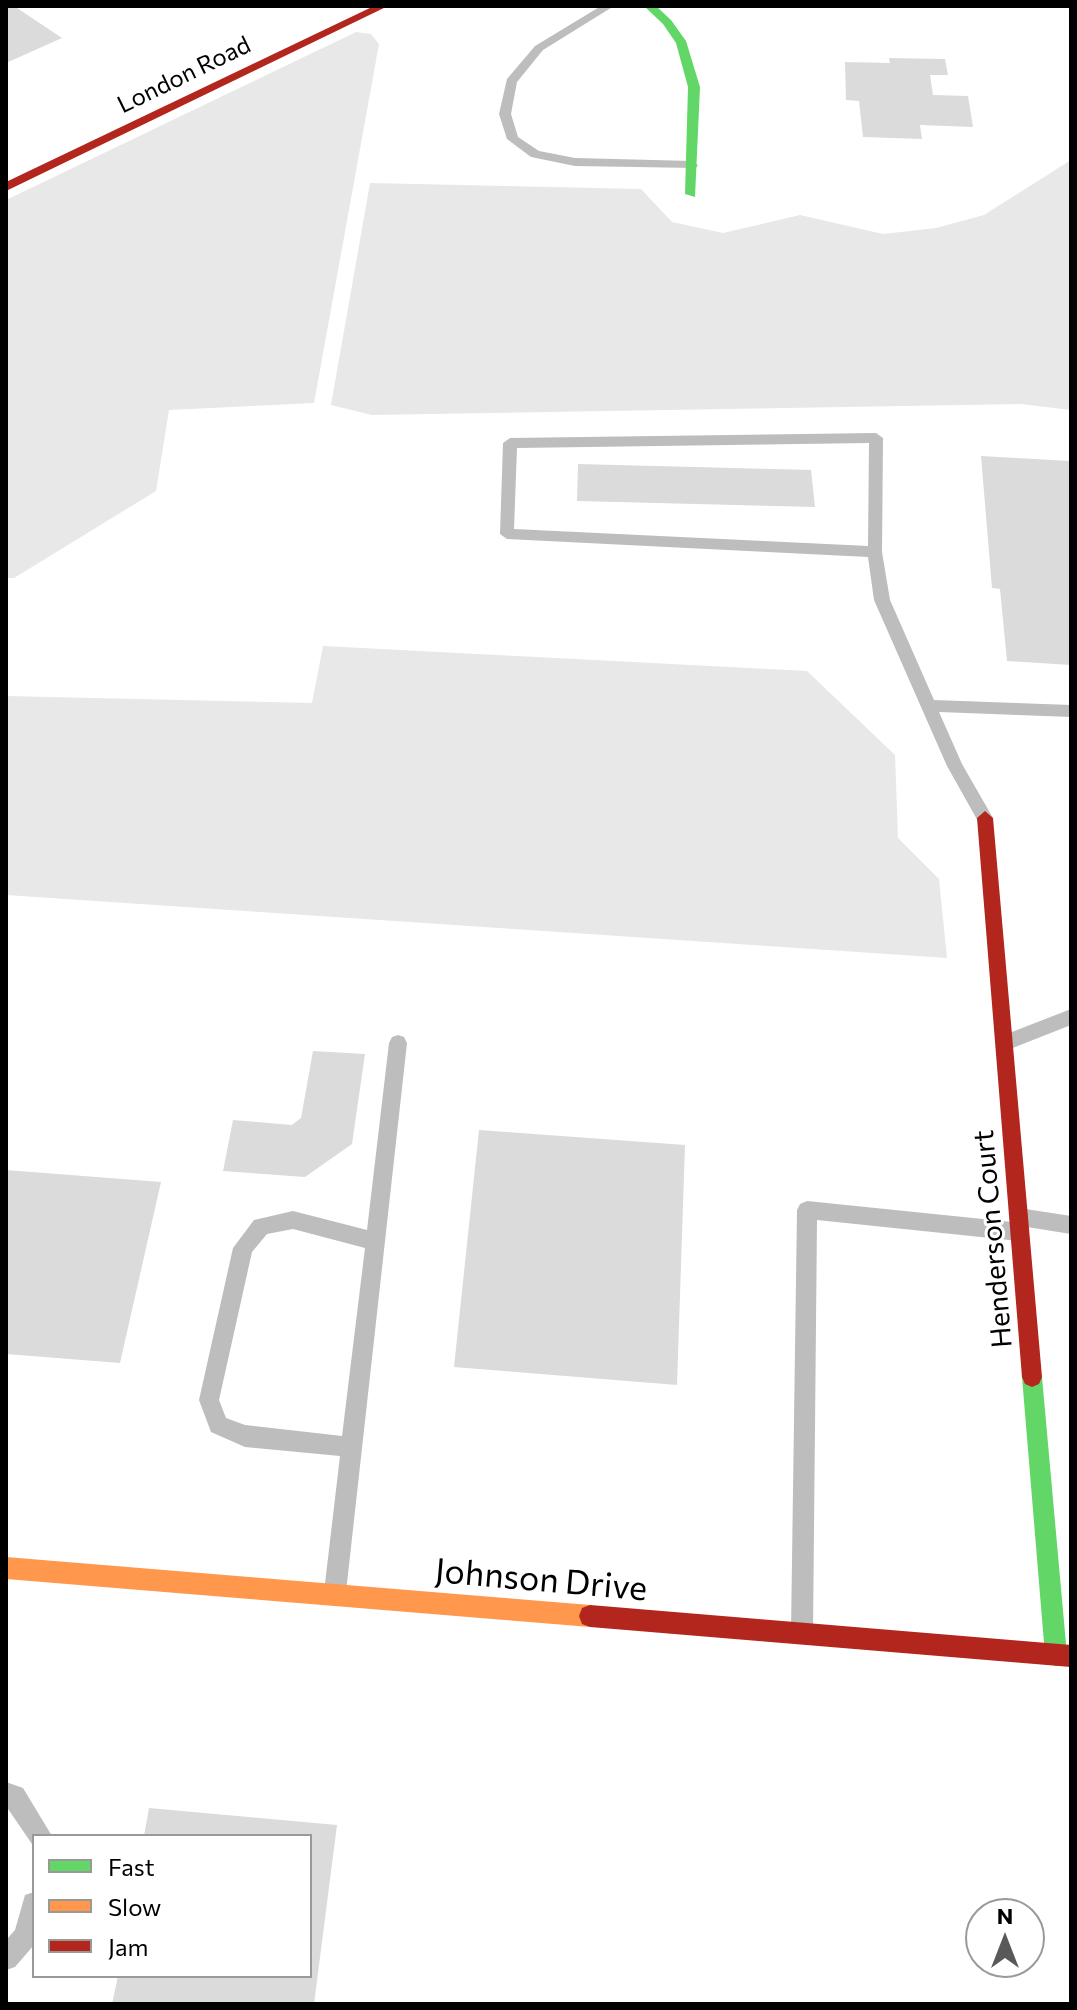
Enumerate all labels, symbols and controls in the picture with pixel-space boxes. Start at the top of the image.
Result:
street label: London Road [113,30,255,120]
street label: Henderson Court [967,1129,1019,1349]
street label: Johnson Drive [433,1550,649,1610]
legend [32,1834,312,1978]
text: Fast [108,1852,155,1881]
text: Slow [108,1892,161,1921]
north arrow [965,1898,1045,1978]
text: N [997,1902,1013,1929]
text: Jam [108,1932,148,1961]

